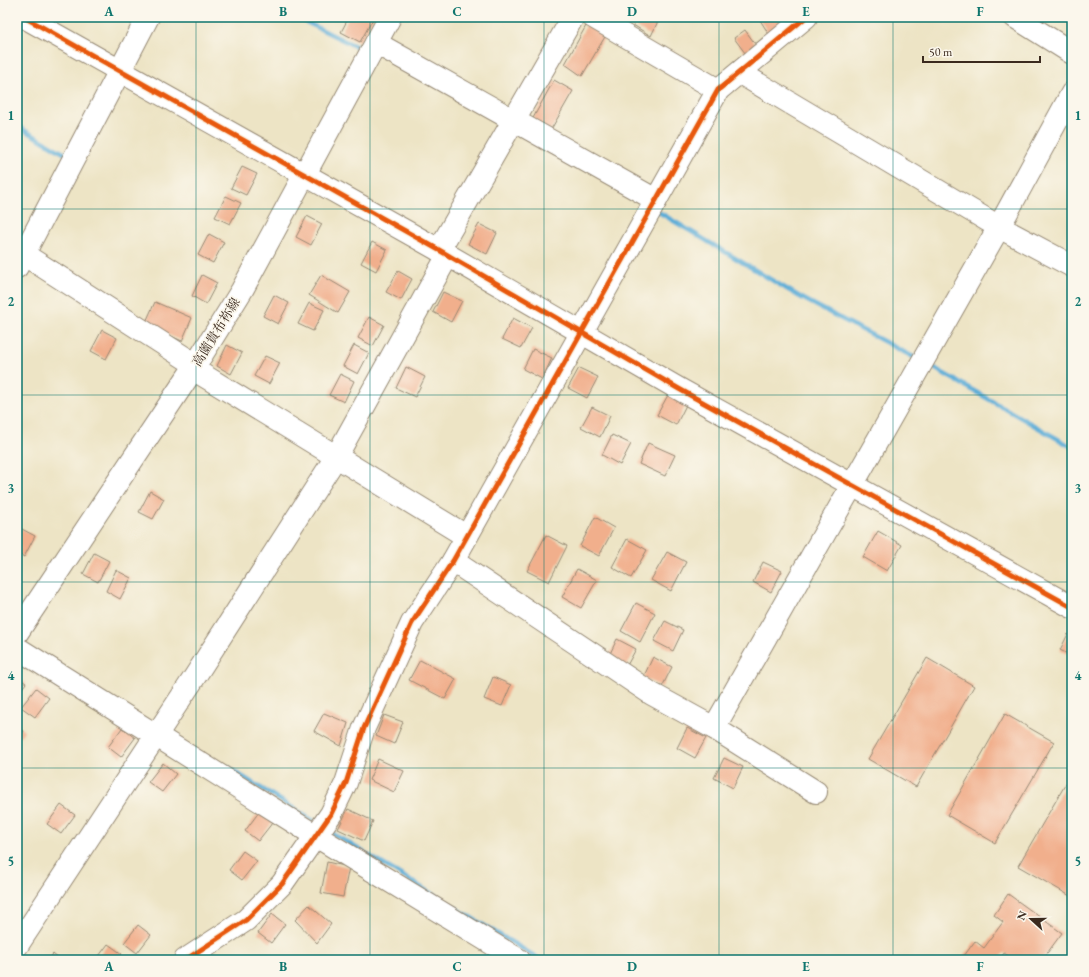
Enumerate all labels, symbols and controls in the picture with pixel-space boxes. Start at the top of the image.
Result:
text: A [103,3,114,20]
text: B [279,3,287,20]
text: C [452,3,462,20]
text: D [627,3,637,20]
text: E [802,3,810,20]
text: F [976,3,984,20]
scale bar [923,38,1040,64]
text: 50 m [929,44,953,60]
text: 1 [8,107,15,124]
text: 1 [1075,107,1082,124]
text: 2 [8,293,15,310]
text: 2 [1075,293,1082,310]
street label: 高薗貴布祢線 [188,294,244,370]
text: 3 [8,480,15,497]
text: 3 [1075,480,1082,497]
text: 4 [8,667,15,684]
text: 4 [1075,667,1082,684]
text: 5 [8,853,14,870]
text: 5 [1075,853,1081,870]
north arrow [1011,899,1051,939]
text: N [1014,909,1030,922]
text: A [103,958,114,975]
text: B [279,958,287,975]
text: C [452,958,462,975]
text: D [627,958,637,975]
text: E [802,958,810,975]
text: F [976,958,984,975]

